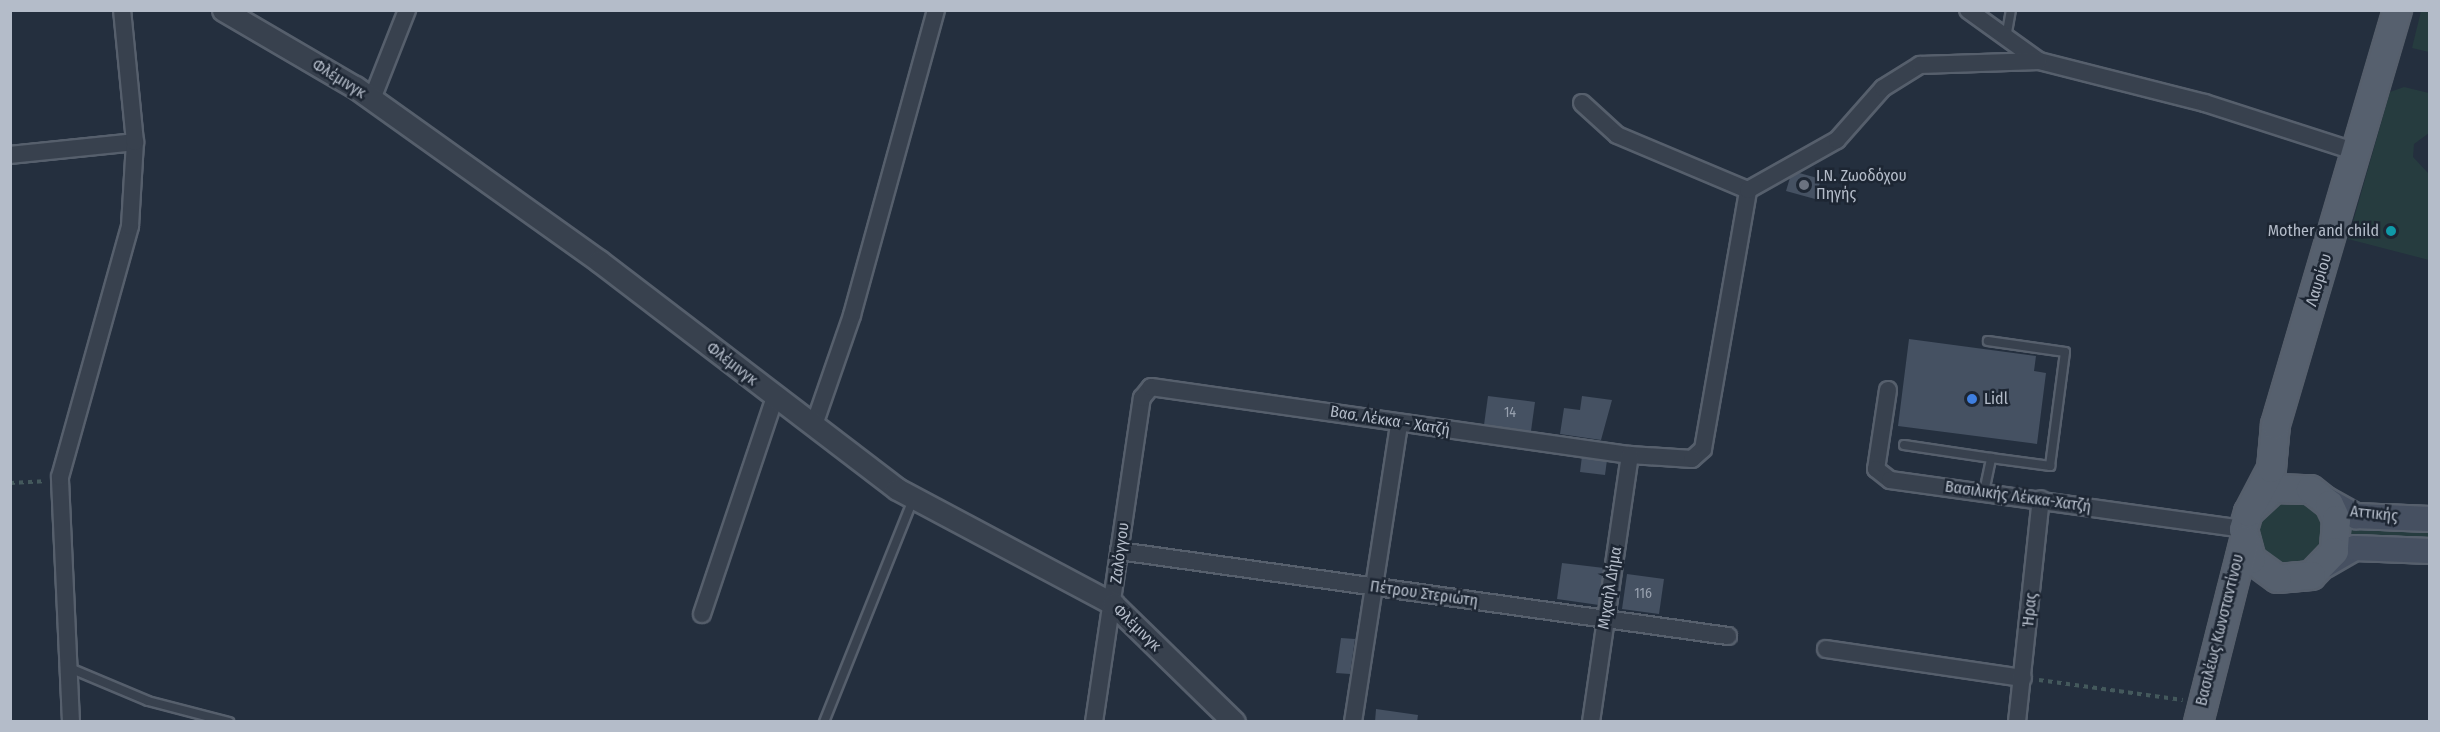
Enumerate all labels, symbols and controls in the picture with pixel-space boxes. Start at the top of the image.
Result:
street label: Φλέμινγκ [309,55,369,103]
place label: Ι.Ν. Ζωοδόχου Πηγής [1816,166,1907,204]
marker: Ι.Ν. Ζωοδόχου Πηγής [1797,178,1811,192]
place label: Mother and child [2268,221,2379,241]
marker: Mother and child [2384,224,2398,238]
street label: Λαυρίου [2302,251,2336,309]
street label: Φλέμινγκ [703,338,761,390]
place label: Lidl [1984,389,2008,409]
marker: Lidl [1965,392,1979,406]
street label: Βασ. Λέκκα - Χατζή [1329,402,1451,440]
house number: 14 [1504,405,1516,421]
street label: Βασιλικής Λέκκα-Χατζή [1944,477,2092,517]
street label: Αττικής [2349,502,2399,526]
street label: Ζαλόγγου [1107,521,1133,585]
street label: Μιχαήλ Δήμα [1594,545,1626,631]
street label: Βασιλέως Κωνσταντίνου [2192,552,2248,708]
street label: Πέτρου Στεριώτη [1369,577,1479,611]
house number: 116 [1634,586,1652,602]
street label: Ήρας [2019,592,2041,628]
street label: Φλέμινγκ [1109,600,1165,656]

